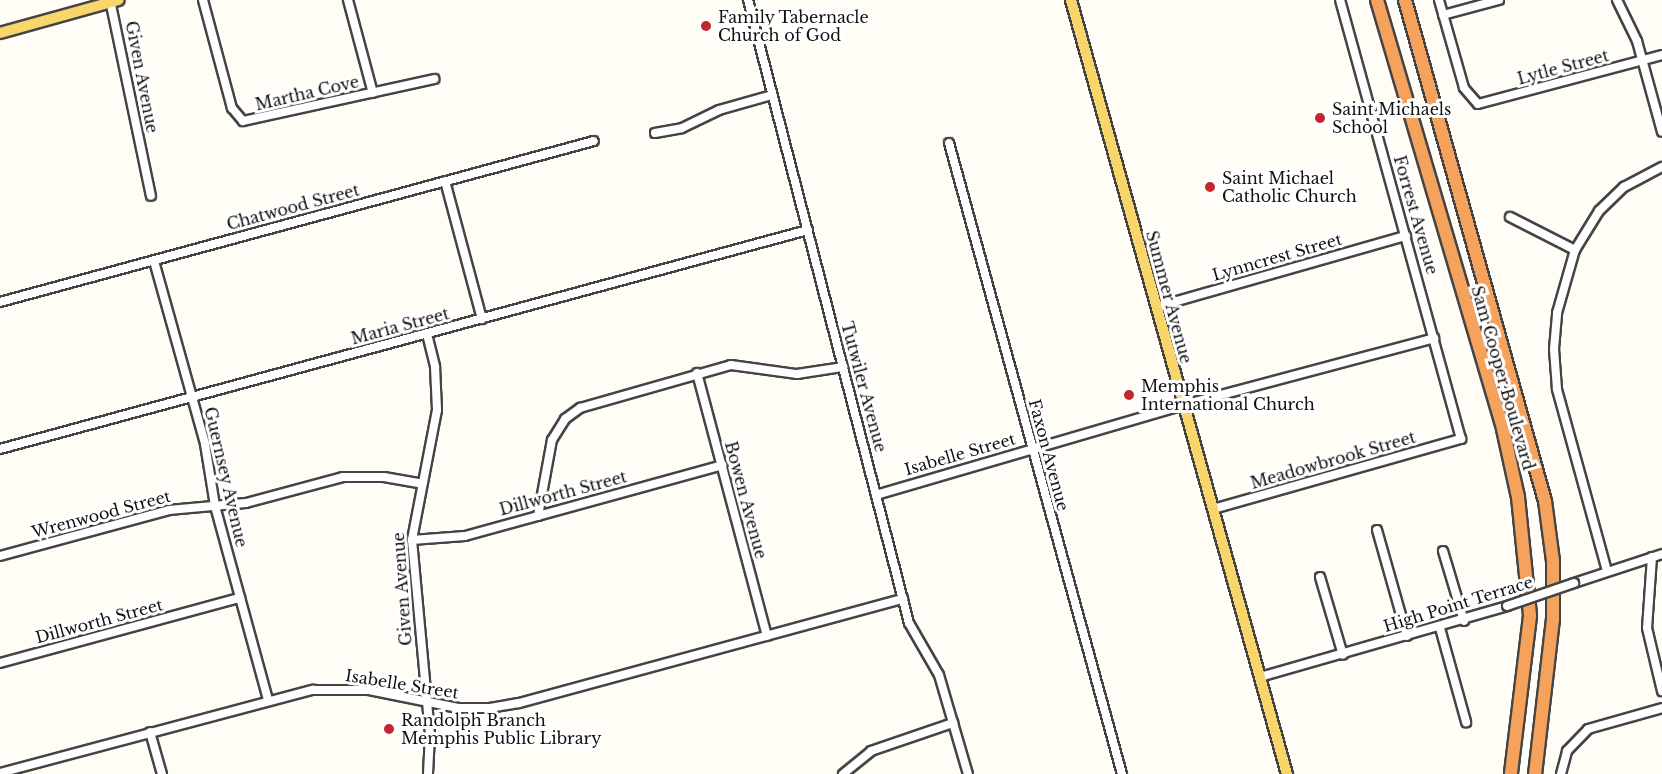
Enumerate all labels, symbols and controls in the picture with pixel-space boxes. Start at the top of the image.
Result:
place label: Family Tabernacle Church of God [718,7,870,45]
street label: Given Avenue [122,19,162,135]
marker: Family Tabernacle Church of God [699,19,713,33]
street label: Lytle Street [1515,46,1611,88]
street label: Martha Cove [253,72,361,114]
place label: Saint Michaels School [1332,99,1451,137]
marker: Saint Michaels School [1313,111,1327,125]
street label: Forrest Avenue [1390,153,1442,277]
place label: Saint Michael Catholic Church [1222,168,1357,206]
street label: Chatwood Street [225,180,361,234]
marker: Saint Michael Catholic Church [1203,180,1217,194]
street label: Summer Avenue [1142,228,1196,366]
street label: Lynncrest Street [1210,229,1344,285]
street label: Sam Cooper Boulevard [1467,283,1539,473]
street label: Maria Street [349,304,451,348]
street label: Tutwiler Avenue [837,319,891,455]
place label: Memphis International Church [1141,376,1315,414]
marker: Memphis International Church [1122,388,1136,402]
street label: Faxon Avenue [1025,397,1073,513]
street label: Guernsey Avenue [200,404,252,550]
street label: Meadowbrook Street [1248,427,1418,493]
street label: Isabelle Street [902,429,1018,479]
street label: Bowen Avenue [721,439,771,561]
street label: Dillworth Street [497,467,629,519]
street label: Wrenwood Street [29,486,173,542]
street label: Given Avenue [388,531,416,647]
street label: High Point Terrace [1381,572,1535,636]
street label: Dillworth Street [33,595,165,647]
street label: Isabelle Street [344,666,460,702]
place label: Randolph Branch Memphis Public Library [401,710,601,748]
marker: Randolph Branch Memphis Public Library [382,722,396,736]

